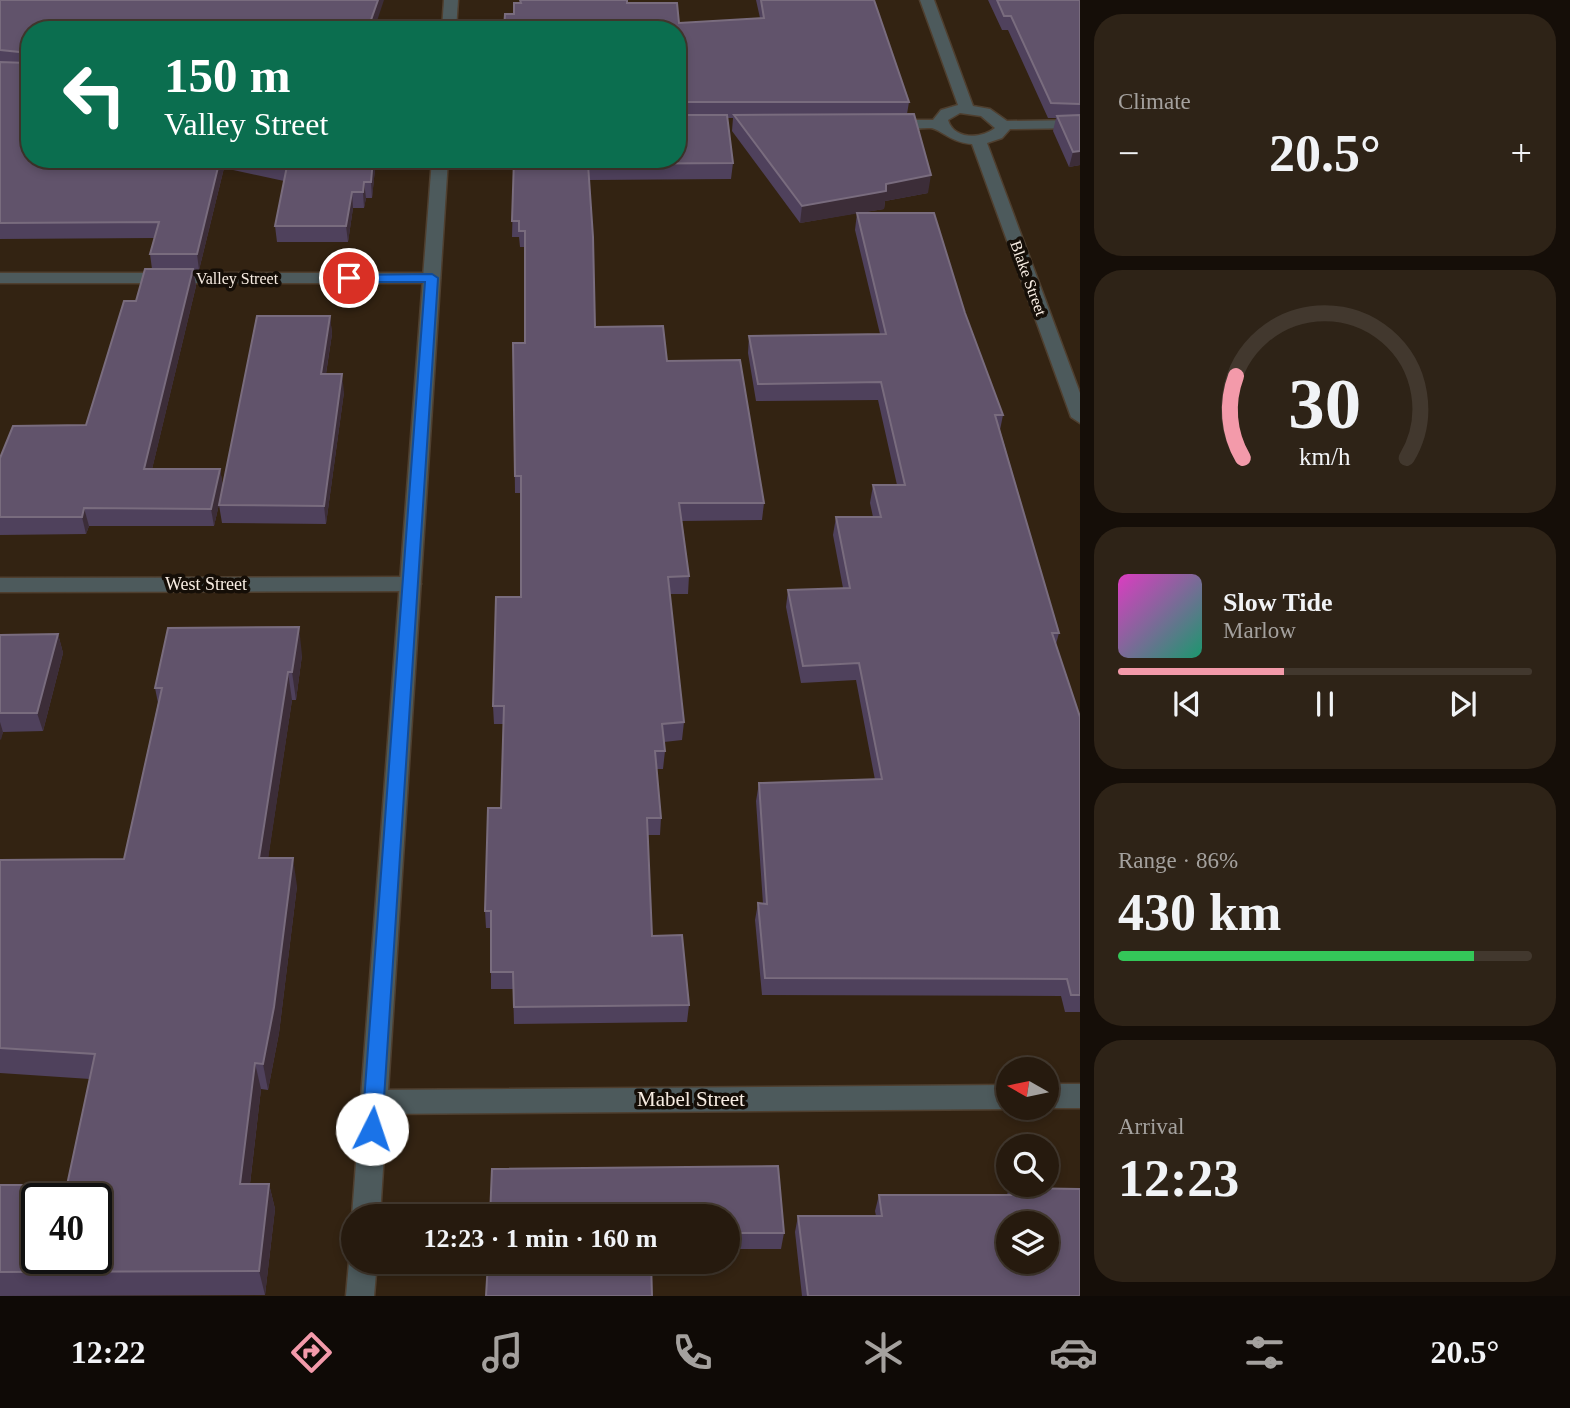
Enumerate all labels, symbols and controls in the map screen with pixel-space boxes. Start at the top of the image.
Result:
text: 150 m [164,48,291,103]
icon: left [49,49,140,140]
text: Climate [1118,89,1191,114]
text: Valley Street [164,106,328,142]
text: 20.5° [1269,125,1381,182]
text: − [1118,132,1139,174]
text: + [1511,132,1532,174]
street label: Blake Street [1007,238,1050,319]
pin [319,248,379,308]
icon: arrive [330,259,368,297]
street label: Valley Street [196,270,279,288]
text: 30 [1289,363,1361,444]
text: km/h [1299,442,1351,469]
street label: West Street [165,574,247,594]
text: Slow Tide [1223,588,1333,617]
text: Marlow [1223,618,1296,643]
icon: previous [1168,685,1206,723]
icon: pause [1306,685,1344,723]
icon: next [1444,685,1482,723]
text: Range · 86% [1118,848,1238,873]
text: 430 km [1118,884,1281,941]
north arrow [996,1057,1059,1120]
map controls [996,1057,1059,1274]
street label: Mabel Street [637,1087,745,1111]
position arrow [335,1092,409,1166]
text: Arrival [1118,1114,1184,1139]
button: search [996,1134,1059,1197]
text: 12:23 [1118,1150,1239,1207]
speed limit sign: 40 [21,1183,112,1274]
button: layers [996,1211,1059,1274]
text: 12:23 · 1 min · 160 m [424,1224,658,1253]
icon: directions [287,1328,336,1377]
icon: music [478,1328,527,1377]
icon: phone [668,1328,717,1377]
icon: climate [859,1328,908,1377]
icon: car [1049,1328,1098,1377]
icon: filters [1240,1328,1289,1377]
text: 12:22 [71,1334,145,1370]
text: 20.5° [1430,1334,1499,1370]

